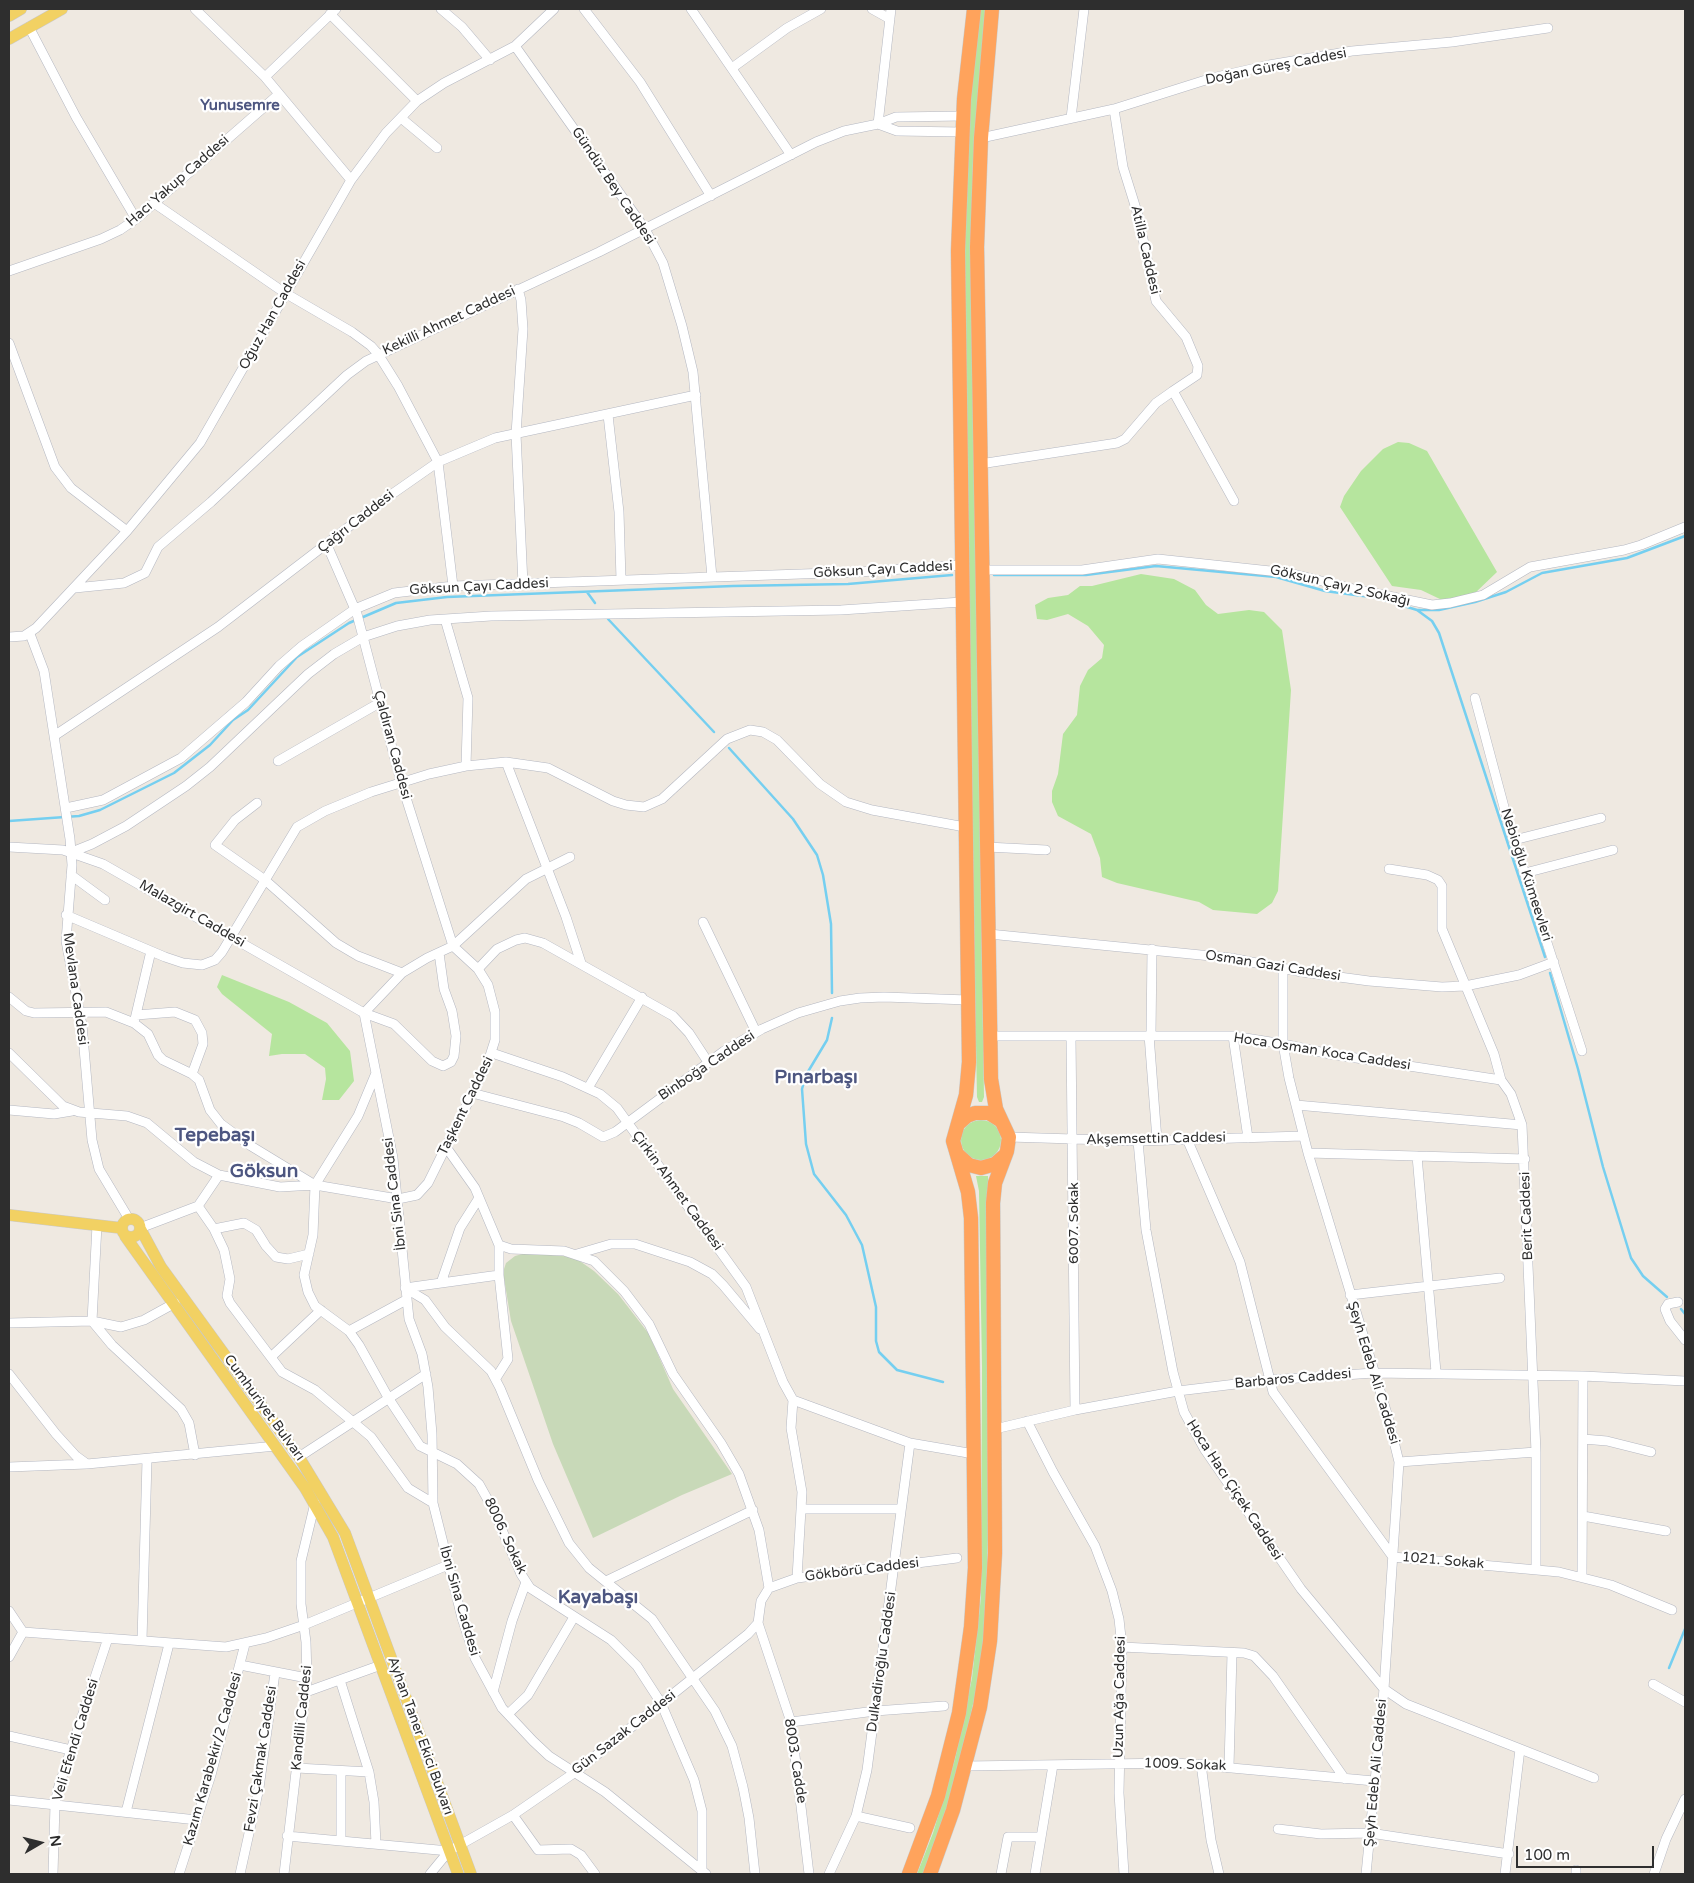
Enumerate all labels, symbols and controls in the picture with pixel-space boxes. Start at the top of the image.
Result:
street label: Doğan Güreş Caddesi [1204,45,1348,89]
district label: Yunusemre [200,97,280,115]
street label: Gündüz Bey Caddesi [568,124,658,248]
street label: Hacı Yakup Caddesi [123,132,233,230]
street label: Atilla Caddesi [1127,204,1163,296]
street label: Oğuz Han Caddesi [236,257,310,373]
street label: Kekilli Ahmet Caddesi [380,283,518,359]
street label: Çağrı Caddesi [314,487,398,557]
street label: Göksun Çayı Caddesi [813,558,953,582]
street label: Göksun Çayı 2 Sokağı [1268,562,1412,610]
street label: Göksun Çayı Caddesi [409,575,549,599]
street label: Çaldıran Caddesi [369,689,415,801]
street label: Nebioğlu Kümeevleri [1497,807,1555,943]
street label: Malazgirt Caddesi [136,877,248,951]
street label: Mevlana Caddesi [59,932,91,1046]
street label: Osman Gazi Caddesi [1204,947,1342,985]
street label: Binboğa Caddesi [656,1028,758,1104]
street label: Hoca Osman Koca Caddesi [1232,1030,1412,1074]
street label: Taşkent Caddesi [435,1054,497,1158]
district label: Pınarbaşı [774,1067,858,1089]
district label: Tepebaşı [175,1125,255,1147]
street label: Çirkin Ahmet Caddesi [628,1128,726,1254]
street label: Akşemsettin Caddesi [1086,1129,1226,1149]
street label: İbni Sina Caddesi [380,1137,410,1251]
district label: Göksun [230,1161,298,1183]
street label: Berit Caddesi [1517,1171,1537,1261]
street label: 6007. Sokak [1066,1182,1082,1264]
street label: Şeyh Edeb Ali Caddesi [1343,1300,1403,1446]
street label: Cumhuriyet Bulvarı [220,1352,308,1464]
street label: Barbaros Caddesi [1234,1366,1352,1392]
street label: Hoca Hacı Çiçek Caddesi [1182,1417,1286,1563]
street label: 8006. Sokak [480,1495,530,1577]
street label: İbni Sina Caddesi [435,1544,483,1658]
street label: 1021. Sokak [1401,1549,1485,1573]
street label: Gökbörü Caddesi [804,1555,920,1585]
district label: Kayabaşı [558,1587,638,1609]
street label: Dulkadiroğlu Caddesi [864,1591,900,1733]
street label: Uzun Ağa Caddesi [1111,1636,1129,1758]
street label: Ayhan Taner Ekici Bulvarı [384,1655,456,1817]
street label: Kandilli Caddesi [288,1665,316,1771]
street label: Kazım Karabekir/2 Caddesi [180,1670,246,1848]
street label: Veli Efendi Caddesi [49,1677,103,1803]
street label: Fevzi Çakmak Caddesi [241,1685,281,1833]
street label: Gün Sazak Caddesi [569,1687,679,1779]
street label: Şeyh Edeb Ali Caddesi [1361,1698,1391,1848]
street label: 8003. Cadde [780,1717,810,1805]
street label: 1009. Sokak [1143,1755,1227,1775]
north arrow [15,1818,65,1868]
text: N [46,1834,65,1848]
scale bar [1519,1836,1656,1868]
text: 100 m [1524,1846,1570,1864]

